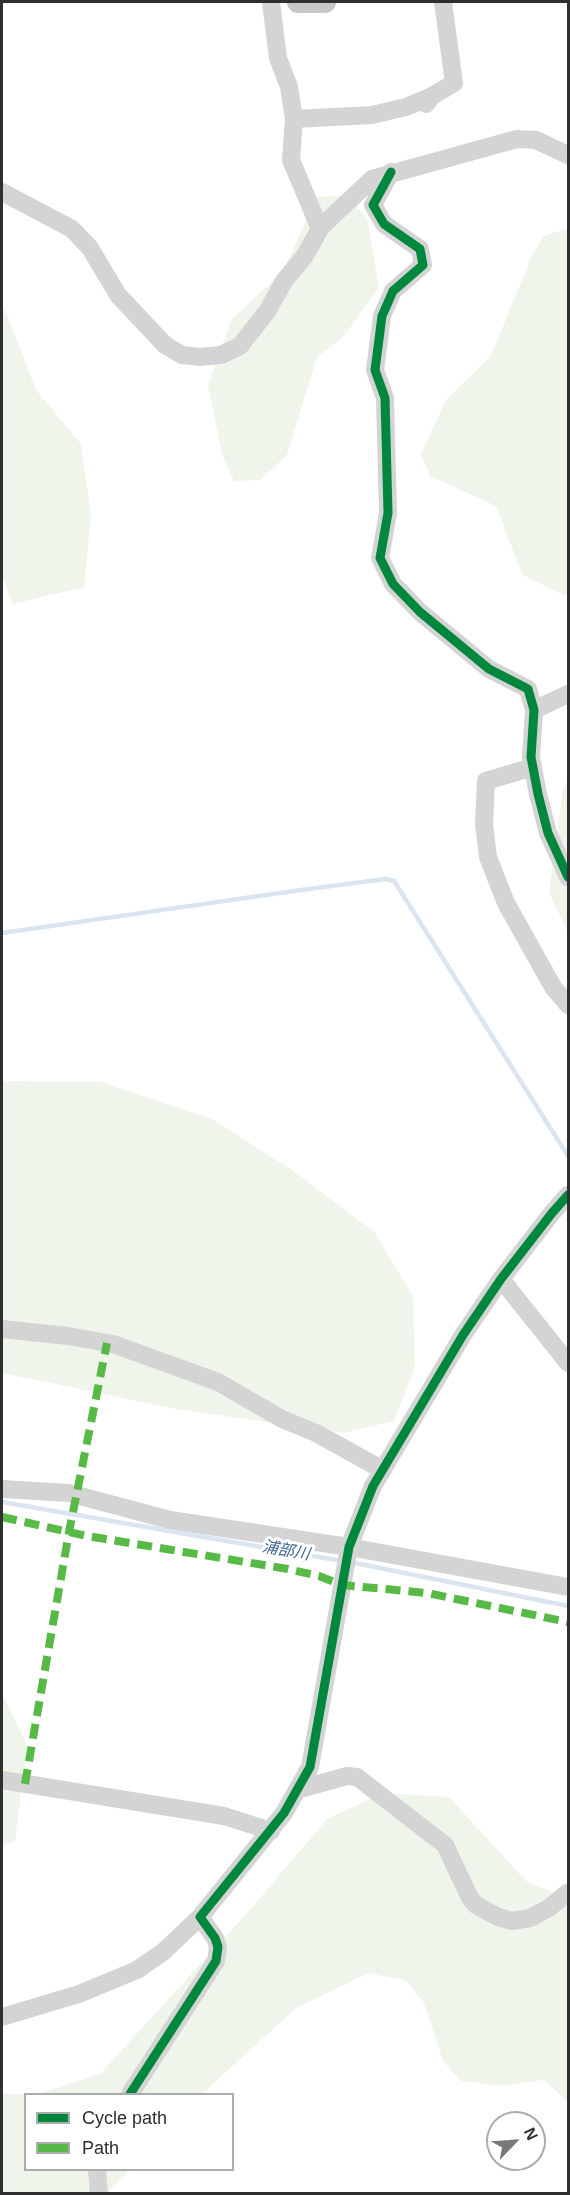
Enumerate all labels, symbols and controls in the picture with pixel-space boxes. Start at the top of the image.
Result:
water label: 浦部川 [261,1537,311,1565]
legend [24,2093,234,2171]
text: Cycle path [82,2108,167,2128]
north arrow [486,2111,546,2171]
text: N [521,2125,541,2143]
text: Path [82,2138,119,2158]

